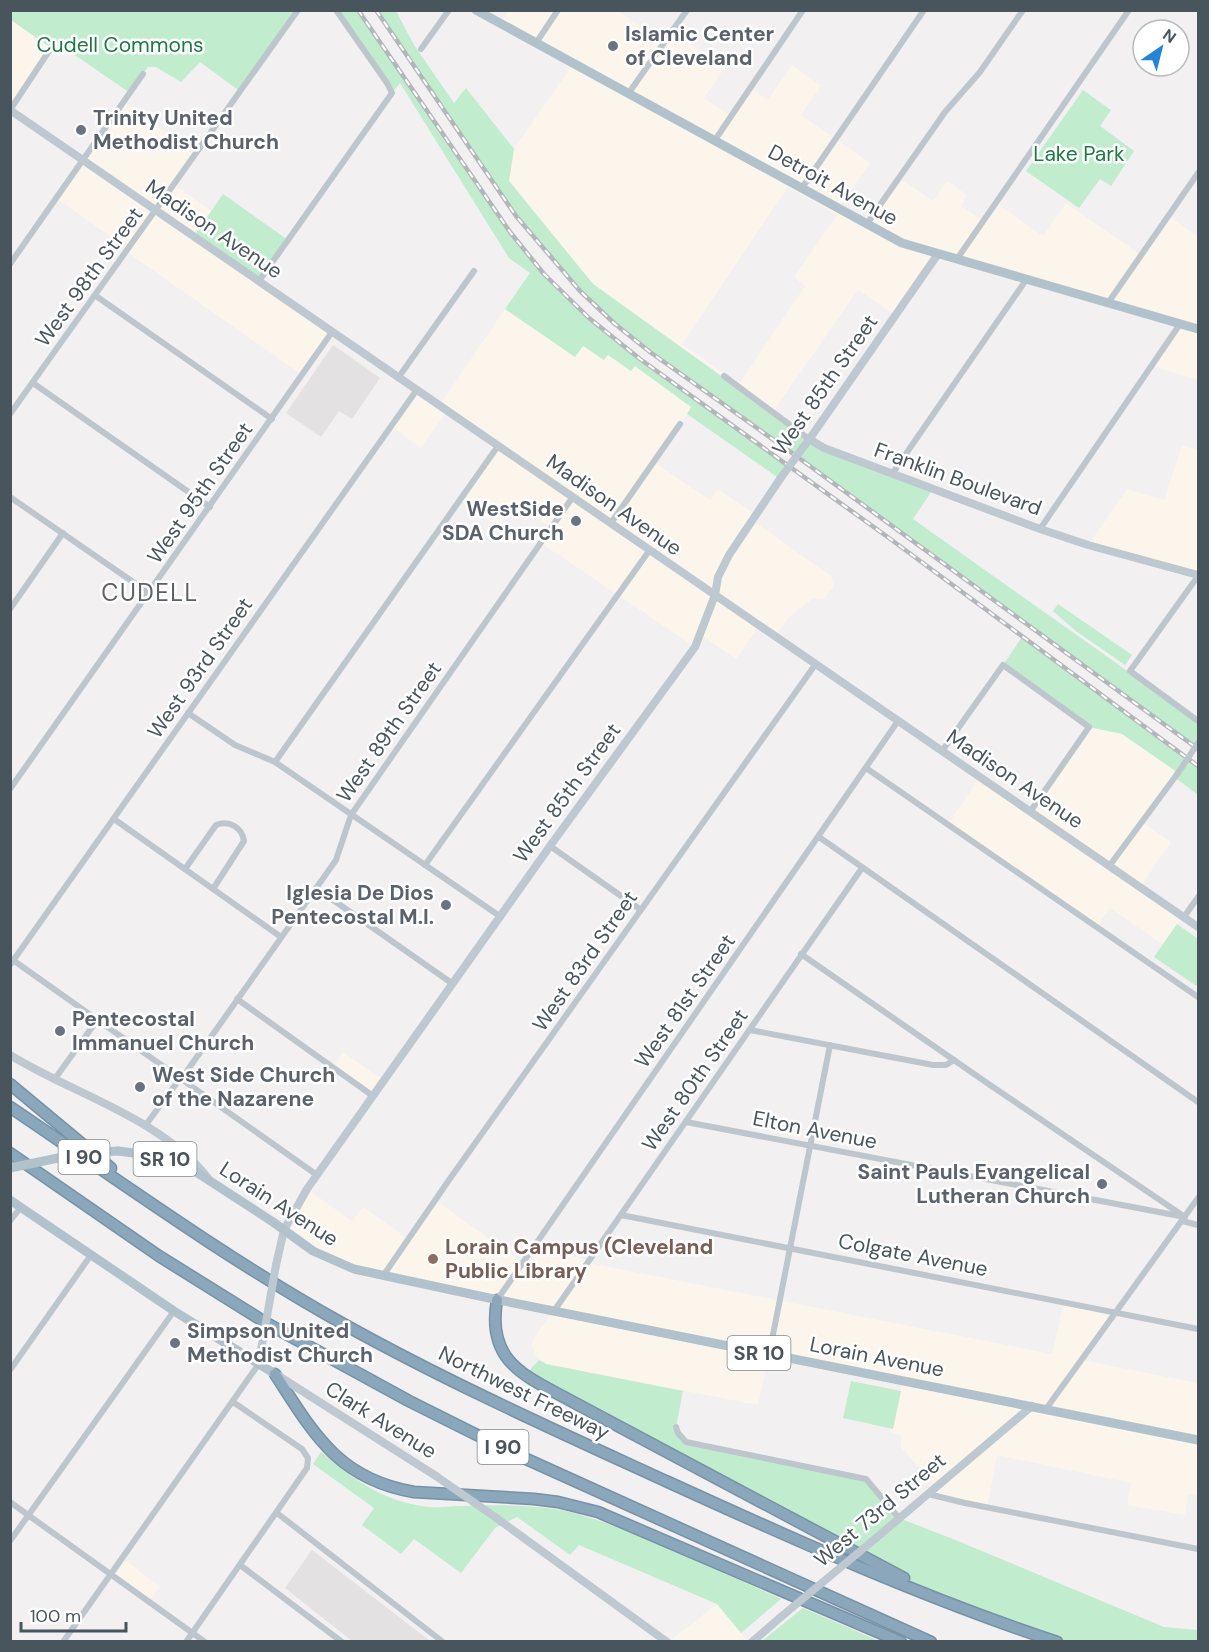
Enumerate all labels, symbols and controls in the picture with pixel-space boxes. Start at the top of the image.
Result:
north arrow [1131,18,1191,78]
place label: Islamic Center of Cleveland [625,20,775,72]
text: N [1159,24,1180,48]
park label: Cudell Commons [36,31,204,59]
marker: Islamic Center of Cleveland [606,39,620,53]
place label: Trinity United Methodist Church [93,104,279,156]
marker: Trinity United Methodist Church [74,123,88,137]
street label: Detroit Avenue [763,138,903,232]
park label: Lake Park [1033,140,1125,168]
street label: Madison Avenue [140,173,288,285]
street label: West 98th Street [29,202,149,352]
street label: West 85th Street [766,309,884,461]
street label: West 95th Street [141,417,259,569]
street label: Franklin Boulevard [870,436,1046,522]
street label: Madison Avenue [541,448,687,562]
place label: WestSide SDA Church [442,495,564,547]
marker: WestSide SDA Church [569,514,583,528]
district label: CUDELL [101,577,199,608]
street label: West 93rd Street [141,592,259,744]
street label: West 89th Street [330,656,448,808]
street label: West 85th Street [507,718,627,868]
street label: Madison Avenue [941,723,1089,835]
place label: Iglesia De Dios Pentecostal M.I. [271,879,434,931]
street label: West 83rd Street [526,885,644,1037]
marker: Iglesia De Dios Pentecostal M.I. [439,898,453,912]
street label: West 81st Street [628,929,742,1073]
street label: West 80th Street [635,1003,755,1157]
place label: Pentecostal Immanuel Church [72,1005,254,1057]
marker: Pentecostal Immanuel Church [53,1024,67,1038]
place label: West Side Church of the Nazarene [152,1061,335,1113]
marker: West Side Church of the Nazarene [133,1080,147,1094]
street label: Elton Avenue [751,1104,880,1156]
road number: I 90 [58,1140,110,1174]
road number: SR 10 [134,1142,196,1176]
street label: Lorain Avenue [214,1155,344,1253]
place label: Saint Pauls Evangelical Lutheran Church [858,1158,1090,1210]
marker: Saint Pauls Evangelical Lutheran Church [1095,1177,1109,1191]
street label: Colgate Avenue [836,1227,990,1283]
place label: Lorain Campus (Cleveland Public Library [445,1233,713,1285]
marker: Lorain Campus (Cleveland Public Library [426,1252,440,1266]
place label: Simpson United Methodist Church [187,1317,373,1369]
street label: Lorain Avenue [807,1330,947,1384]
marker: Simpson United Methodist Church [168,1336,182,1350]
road number: SR 10 [728,1336,790,1370]
street label: Northwest Freeway [434,1339,614,1447]
street label: Clark Avenue [320,1375,442,1465]
road number: I 90 [478,1430,528,1464]
street label: West 73rd Street [808,1447,952,1573]
scale bar [21,1595,126,1633]
text: 100 m [30,1604,81,1628]

